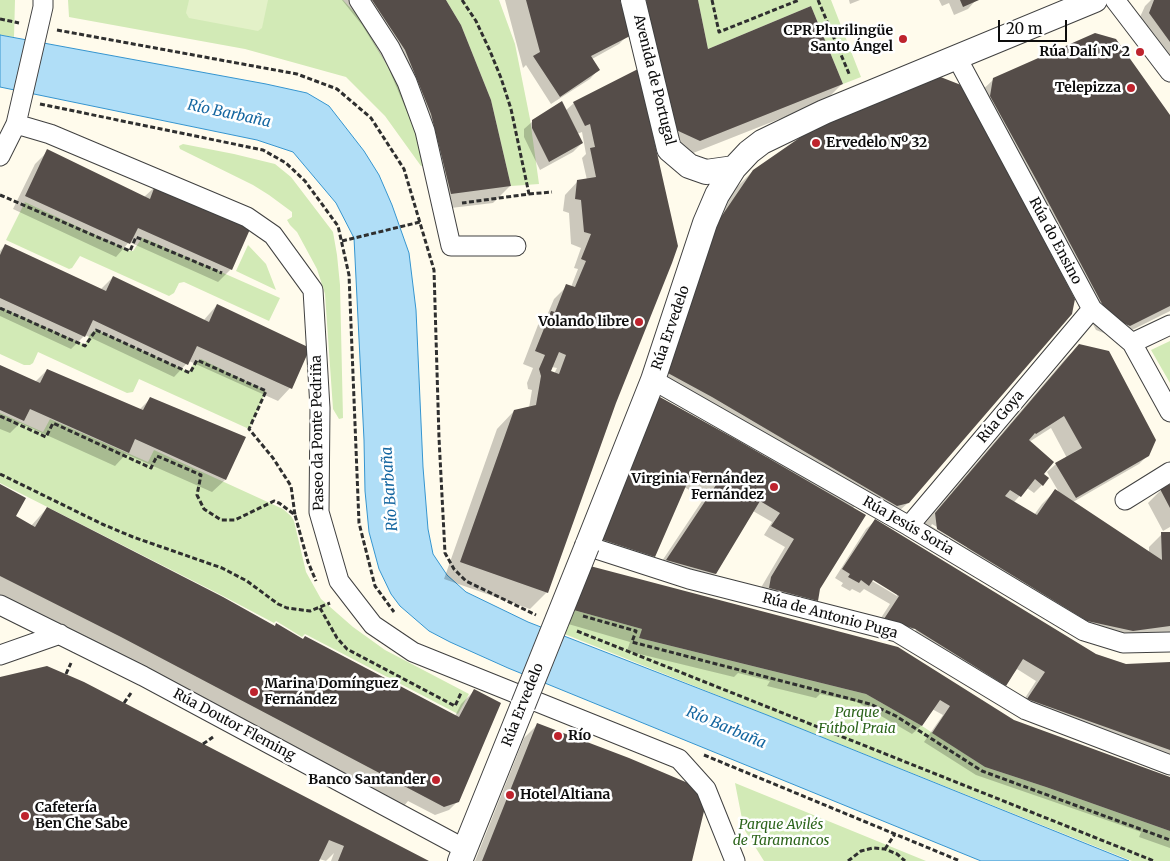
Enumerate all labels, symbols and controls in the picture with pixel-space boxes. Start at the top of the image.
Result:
scale bar [1000,10,1069,42]
street label: Avenida de Portugal [630,13,678,147]
text: 20 m [1006,19,1043,38]
place label: CPR Plurilingüe Santo Ángel [784,23,893,56]
marker: CPR Plurilingüe Santo Ángel [897,33,909,45]
place label: Rúa Dalí Nº 2 [1039,44,1130,60]
marker: Rúa Dalí Nº 2 [1134,46,1146,58]
place label: Telepizza [1055,80,1121,96]
marker: Telepizza [1125,82,1137,94]
water label: Río Barbaña [186,96,272,132]
place label: Ervedelo Nº 32 [826,135,927,151]
marker: Ervedelo Nº 32 [810,137,822,149]
street label: Rúa do Ensino [1025,195,1085,287]
street label: Rúa Ervedelo [649,284,693,372]
place label: Volando libre [538,314,629,330]
marker: Volando libre [633,316,645,328]
street label: Paseo da Ponte Pedriña [308,355,328,511]
street label: Rúa Goya [974,387,1028,447]
water label: Río Barbaña [378,446,402,532]
place label: Virginia Fernández Fernández [631,471,764,504]
marker: Virginia Fernández Fernández [768,481,780,493]
street label: Rúa Jesús Soria [860,493,956,559]
street label: Rúa de Antonio Puga [760,590,900,642]
street label: Rúa Ervedelo [499,661,547,749]
place label: Marina Domínguez Fernández [264,676,398,709]
street label: Rúa Doutor Fleming [170,686,298,764]
marker: Marina Domínguez Fernández [248,686,260,698]
water label: Río Barbaña [683,703,769,753]
park label: Parque Fútbol Praia [818,705,896,738]
place label: Río [568,728,591,744]
marker: Río [552,730,564,742]
place label: Banco Santander [308,772,426,788]
marker: Banco Santander [430,774,442,786]
place label: Hotel Altiana [520,787,610,803]
marker: Hotel Altiana [504,789,516,801]
place label: Cafetería Ben Che Sabe [35,800,128,832]
marker: Cafetería Ben Che Sabe [19,810,31,822]
park label: Parque Avilés de Taramancos [733,817,829,850]

